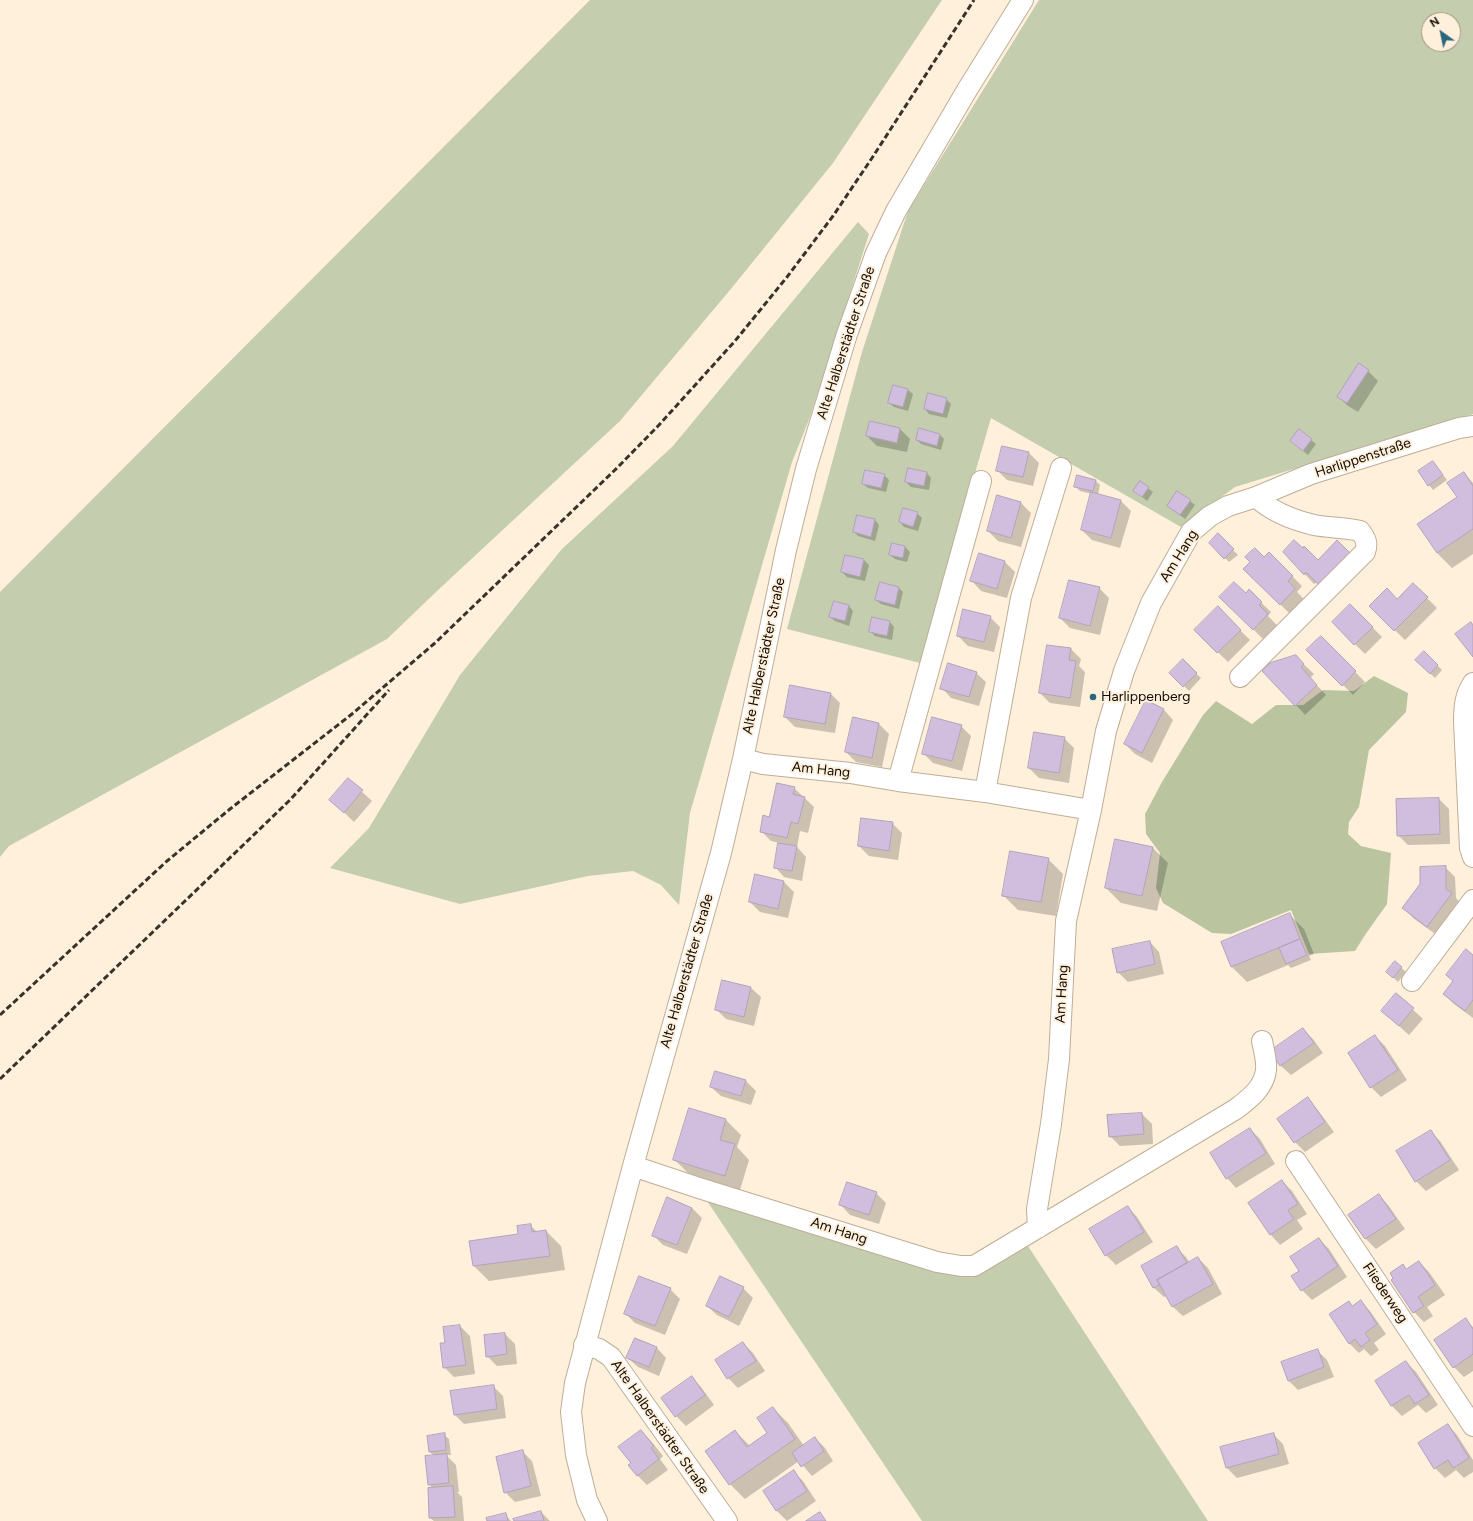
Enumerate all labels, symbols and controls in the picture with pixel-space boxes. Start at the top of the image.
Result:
north arrow [1421,12,1461,52]
text: N [1428,15,1442,30]
street label: Alte Halberstädter Straße [813,264,879,422]
street label: Harlippenstraße [1313,435,1413,481]
street label: Am Hang [1156,527,1202,585]
street label: Alte Halberstädter Straße [739,576,789,736]
place label: Harlippenberg [1101,689,1191,705]
marker: Harlippenberg [1088,692,1098,702]
street label: Am Hang [791,759,851,781]
street label: Alte Halberstädter Straße [657,892,717,1050]
street label: Am Hang [1052,964,1072,1024]
street label: Am Hang [809,1214,869,1248]
street label: Fliederweg [1359,1260,1411,1326]
street label: Alte Halberstädter Straße [607,1357,713,1497]

